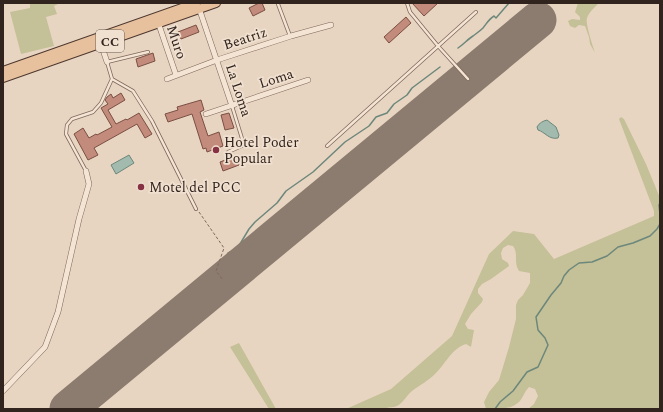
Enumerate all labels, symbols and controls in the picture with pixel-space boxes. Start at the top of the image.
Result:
street label: Muro [161,22,192,62]
street label: Beatriz [221,22,270,55]
road number: CC [96,30,124,52]
street label: La Loma [220,61,257,119]
street label: Loma [256,63,296,94]
place label: Hotel Poder Popular [224,132,299,169]
marker: Hotel Poder Popular [211,145,221,155]
place label: Motel del PCC [149,177,241,198]
marker: Motel del PCC [136,182,146,192]

